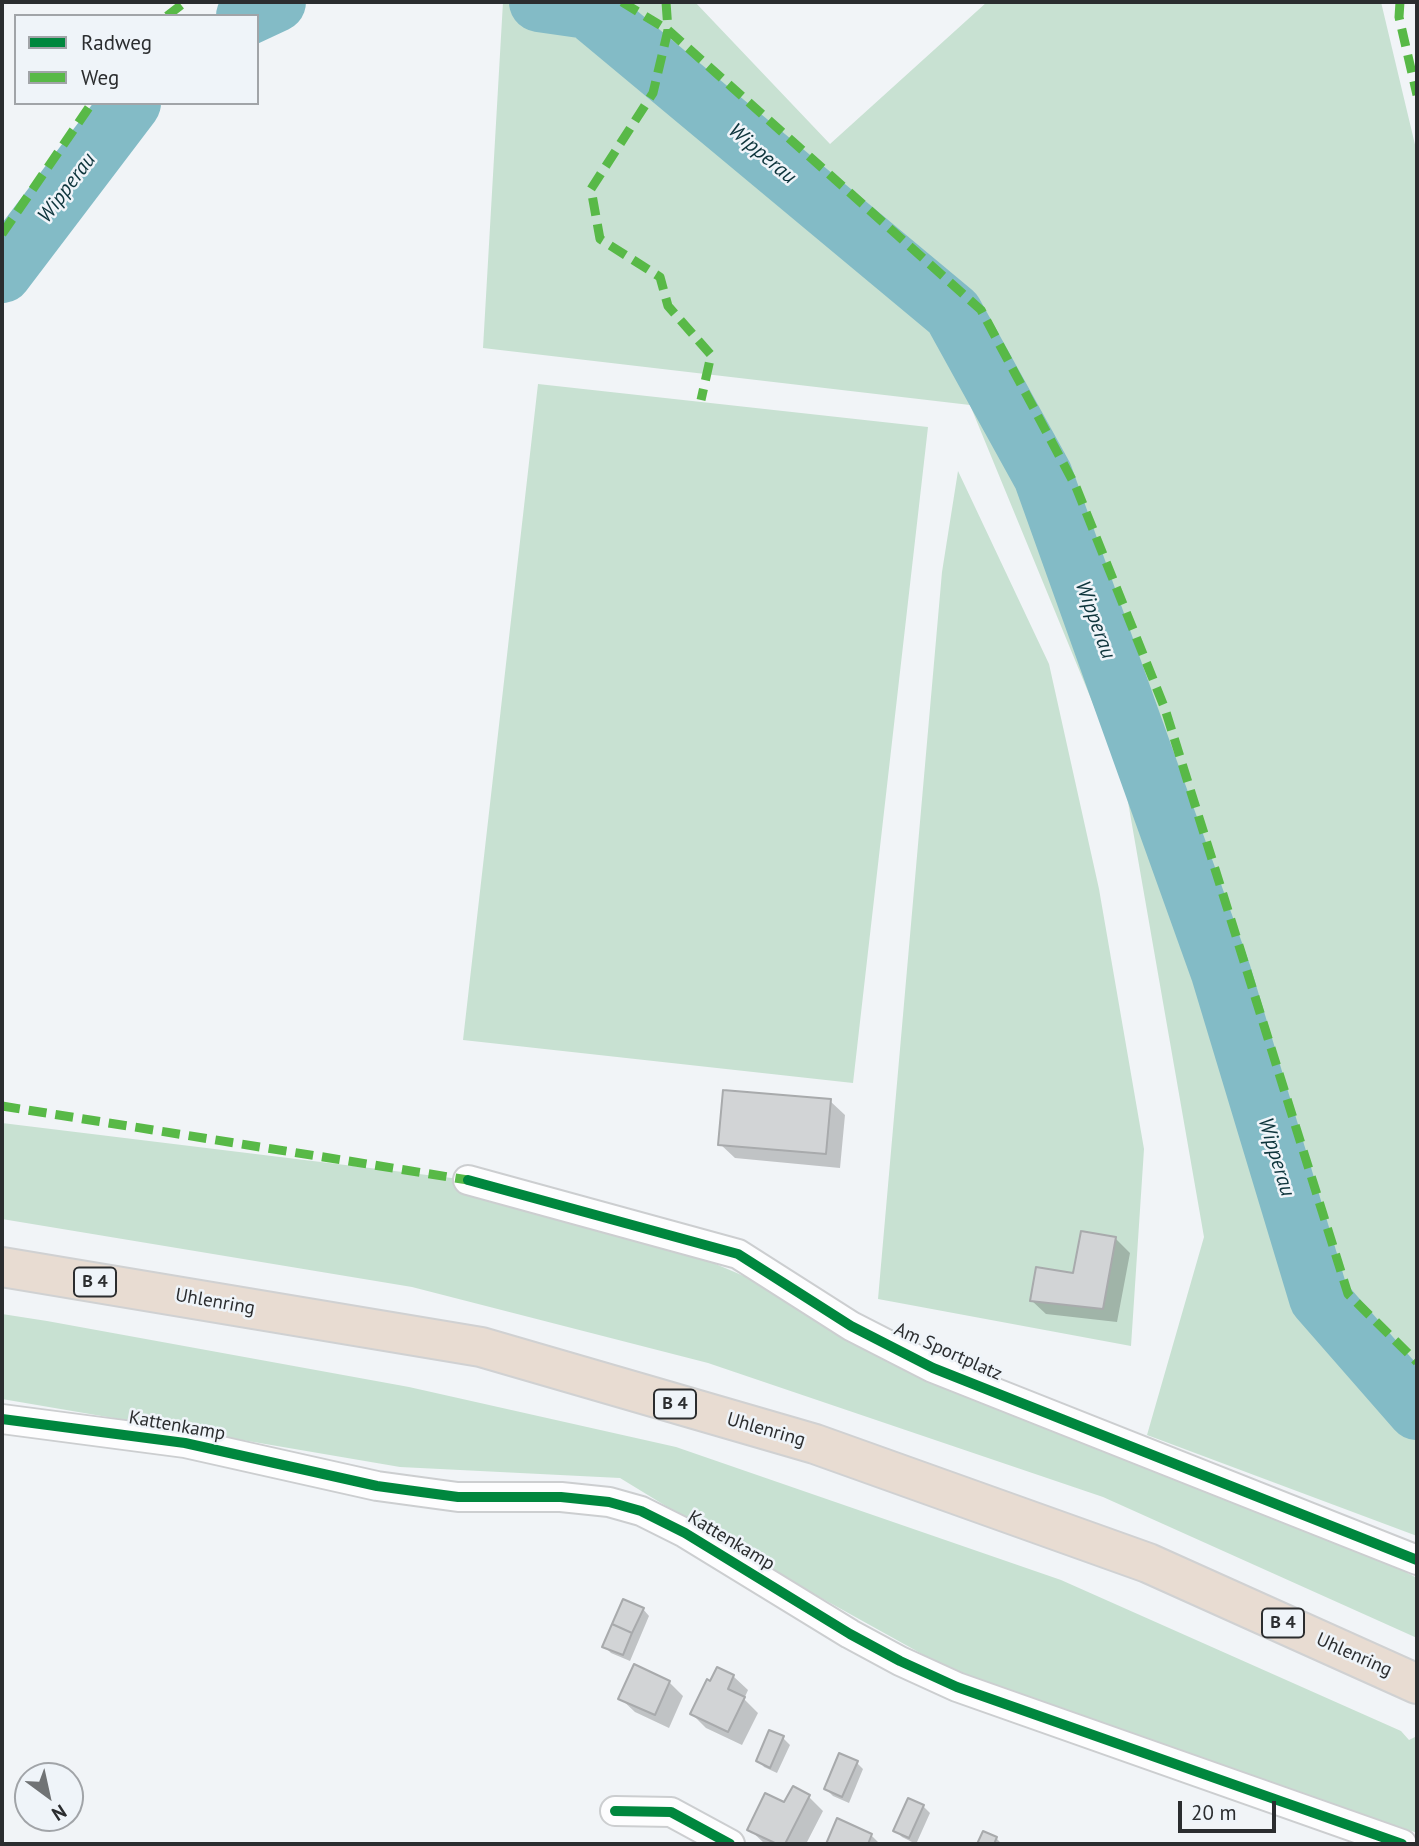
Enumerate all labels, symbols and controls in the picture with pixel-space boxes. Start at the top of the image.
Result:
legend [14,14,259,105]
text: Radweg [81,29,152,56]
text: Weg [81,64,119,91]
water label: Wipperau [723,118,801,190]
water label: Wipperau [33,148,101,228]
water label: Wipperau [1069,578,1121,662]
water label: Wipperau [1252,1115,1300,1199]
road number: B 4 [74,1268,116,1296]
street label: Uhlenring [173,1284,257,1320]
street label: Am Sportplatz [890,1318,1006,1386]
road number: B 4 [654,1390,696,1419]
street label: Kattenkamp [127,1406,227,1446]
street label: Uhlenring [724,1408,808,1452]
street label: Kattenkamp [683,1506,779,1576]
road number: B 4 [1262,1608,1304,1638]
street label: Uhlenring [1313,1628,1395,1682]
north arrow [14,1762,84,1832]
scale bar [1181,1786,1279,1830]
text: N [48,1799,71,1826]
text: 20 m [1191,1799,1237,1826]

